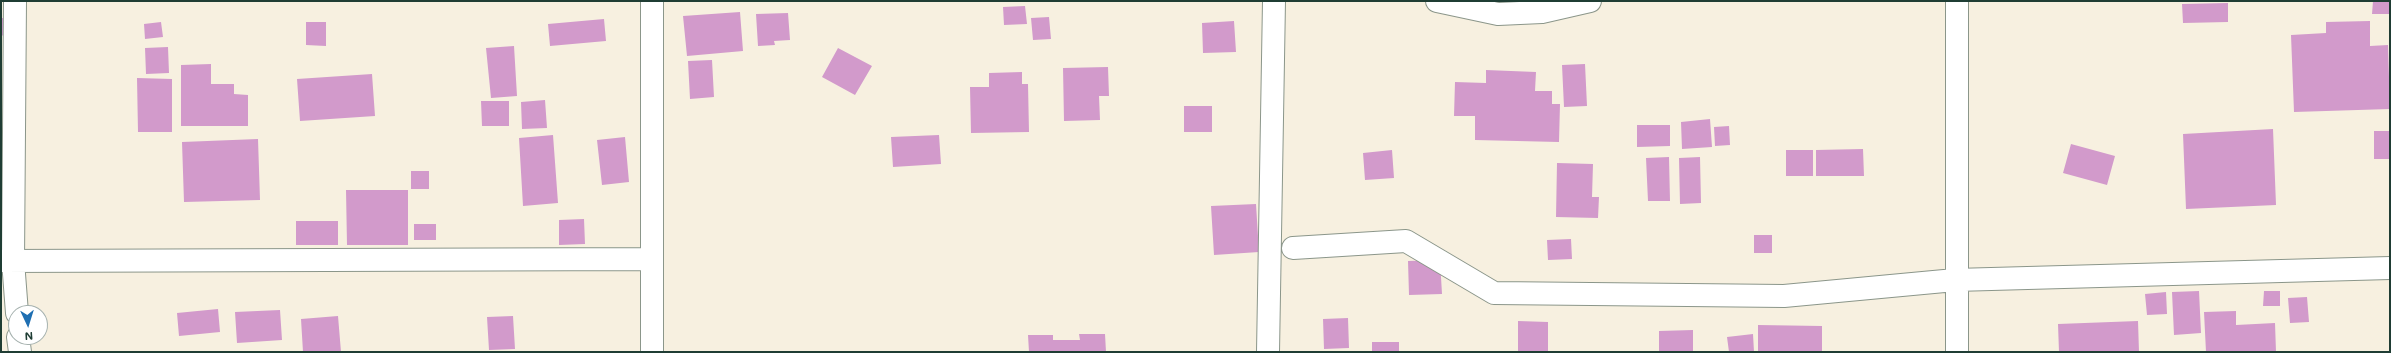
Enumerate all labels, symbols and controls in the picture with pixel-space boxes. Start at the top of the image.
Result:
north arrow [8,305,48,345]
text: N [24,329,34,344]

